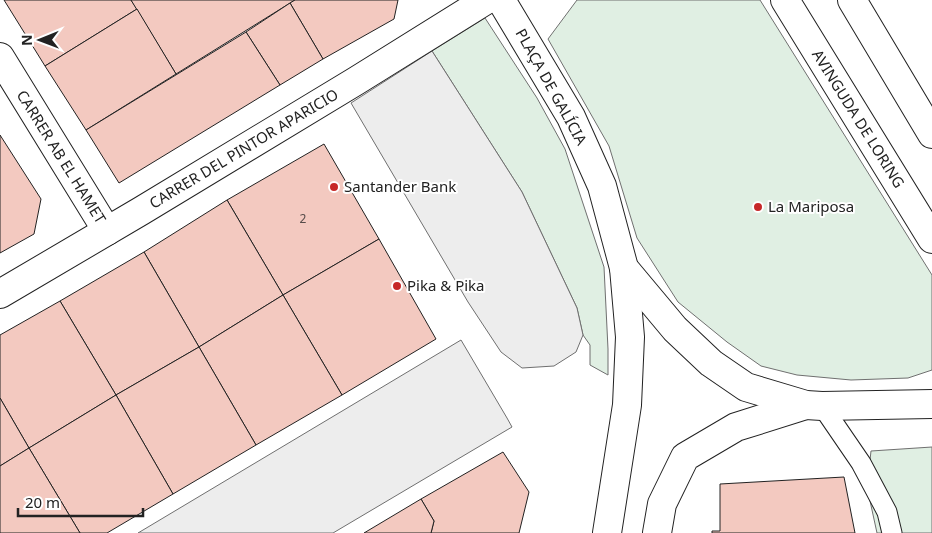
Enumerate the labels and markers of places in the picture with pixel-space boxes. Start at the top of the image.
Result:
place label: Santander Bank [344,176,456,196]
marker: Santander Bank [328,181,340,193]
place label: La Mariposa [768,196,854,216]
marker: La Mariposa [752,201,764,213]
place label: Pika & Pika [407,275,485,295]
marker: Pika & Pika [391,280,403,292]

